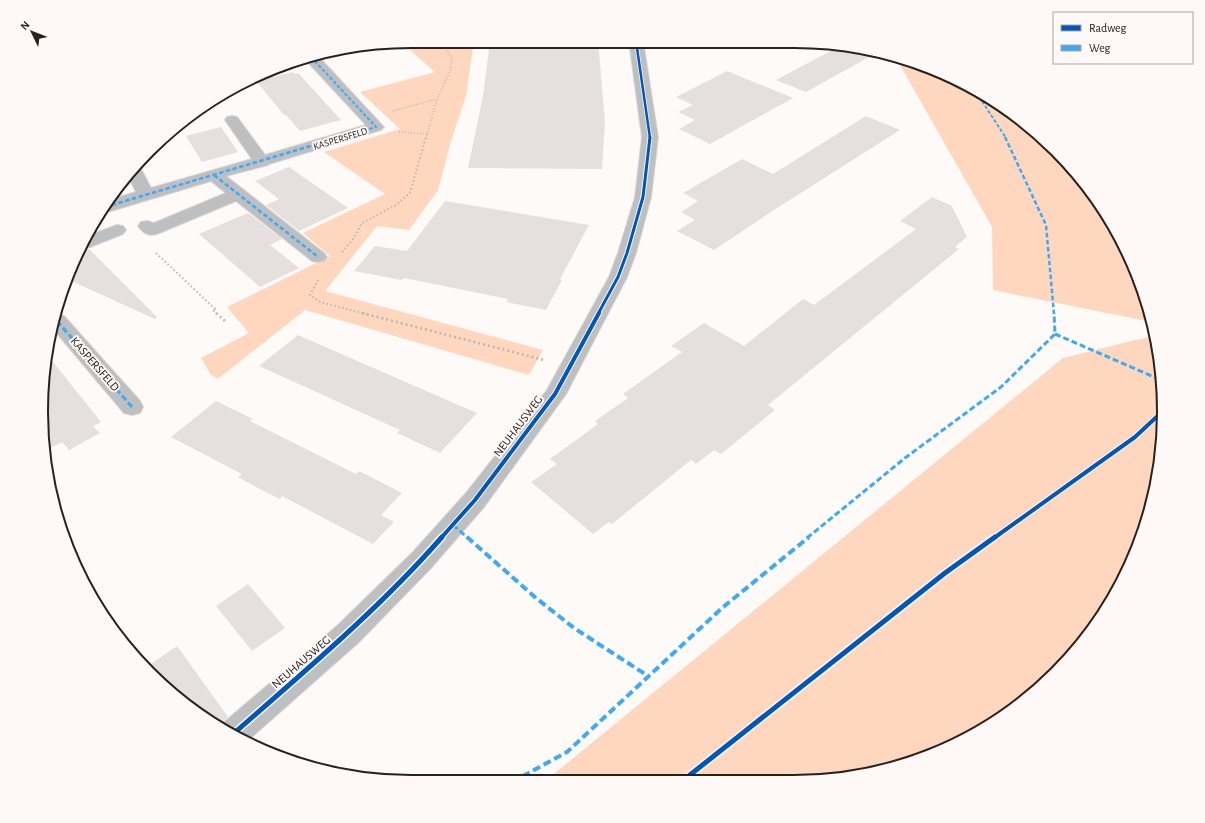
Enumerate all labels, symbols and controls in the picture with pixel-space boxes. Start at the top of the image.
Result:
north arrow [12,12,52,52]
legend [1053,12,1193,64]
text: N [18,19,32,32]
text: Radweg [1089,22,1126,34]
text: Weg [1089,42,1111,54]
street label: KASPERSFELD [312,126,369,152]
street label: KASPERSFELD [68,335,122,393]
street label: NEUHAUSWEG [491,393,545,459]
street label: NEUHAUSWEG [269,633,333,691]

